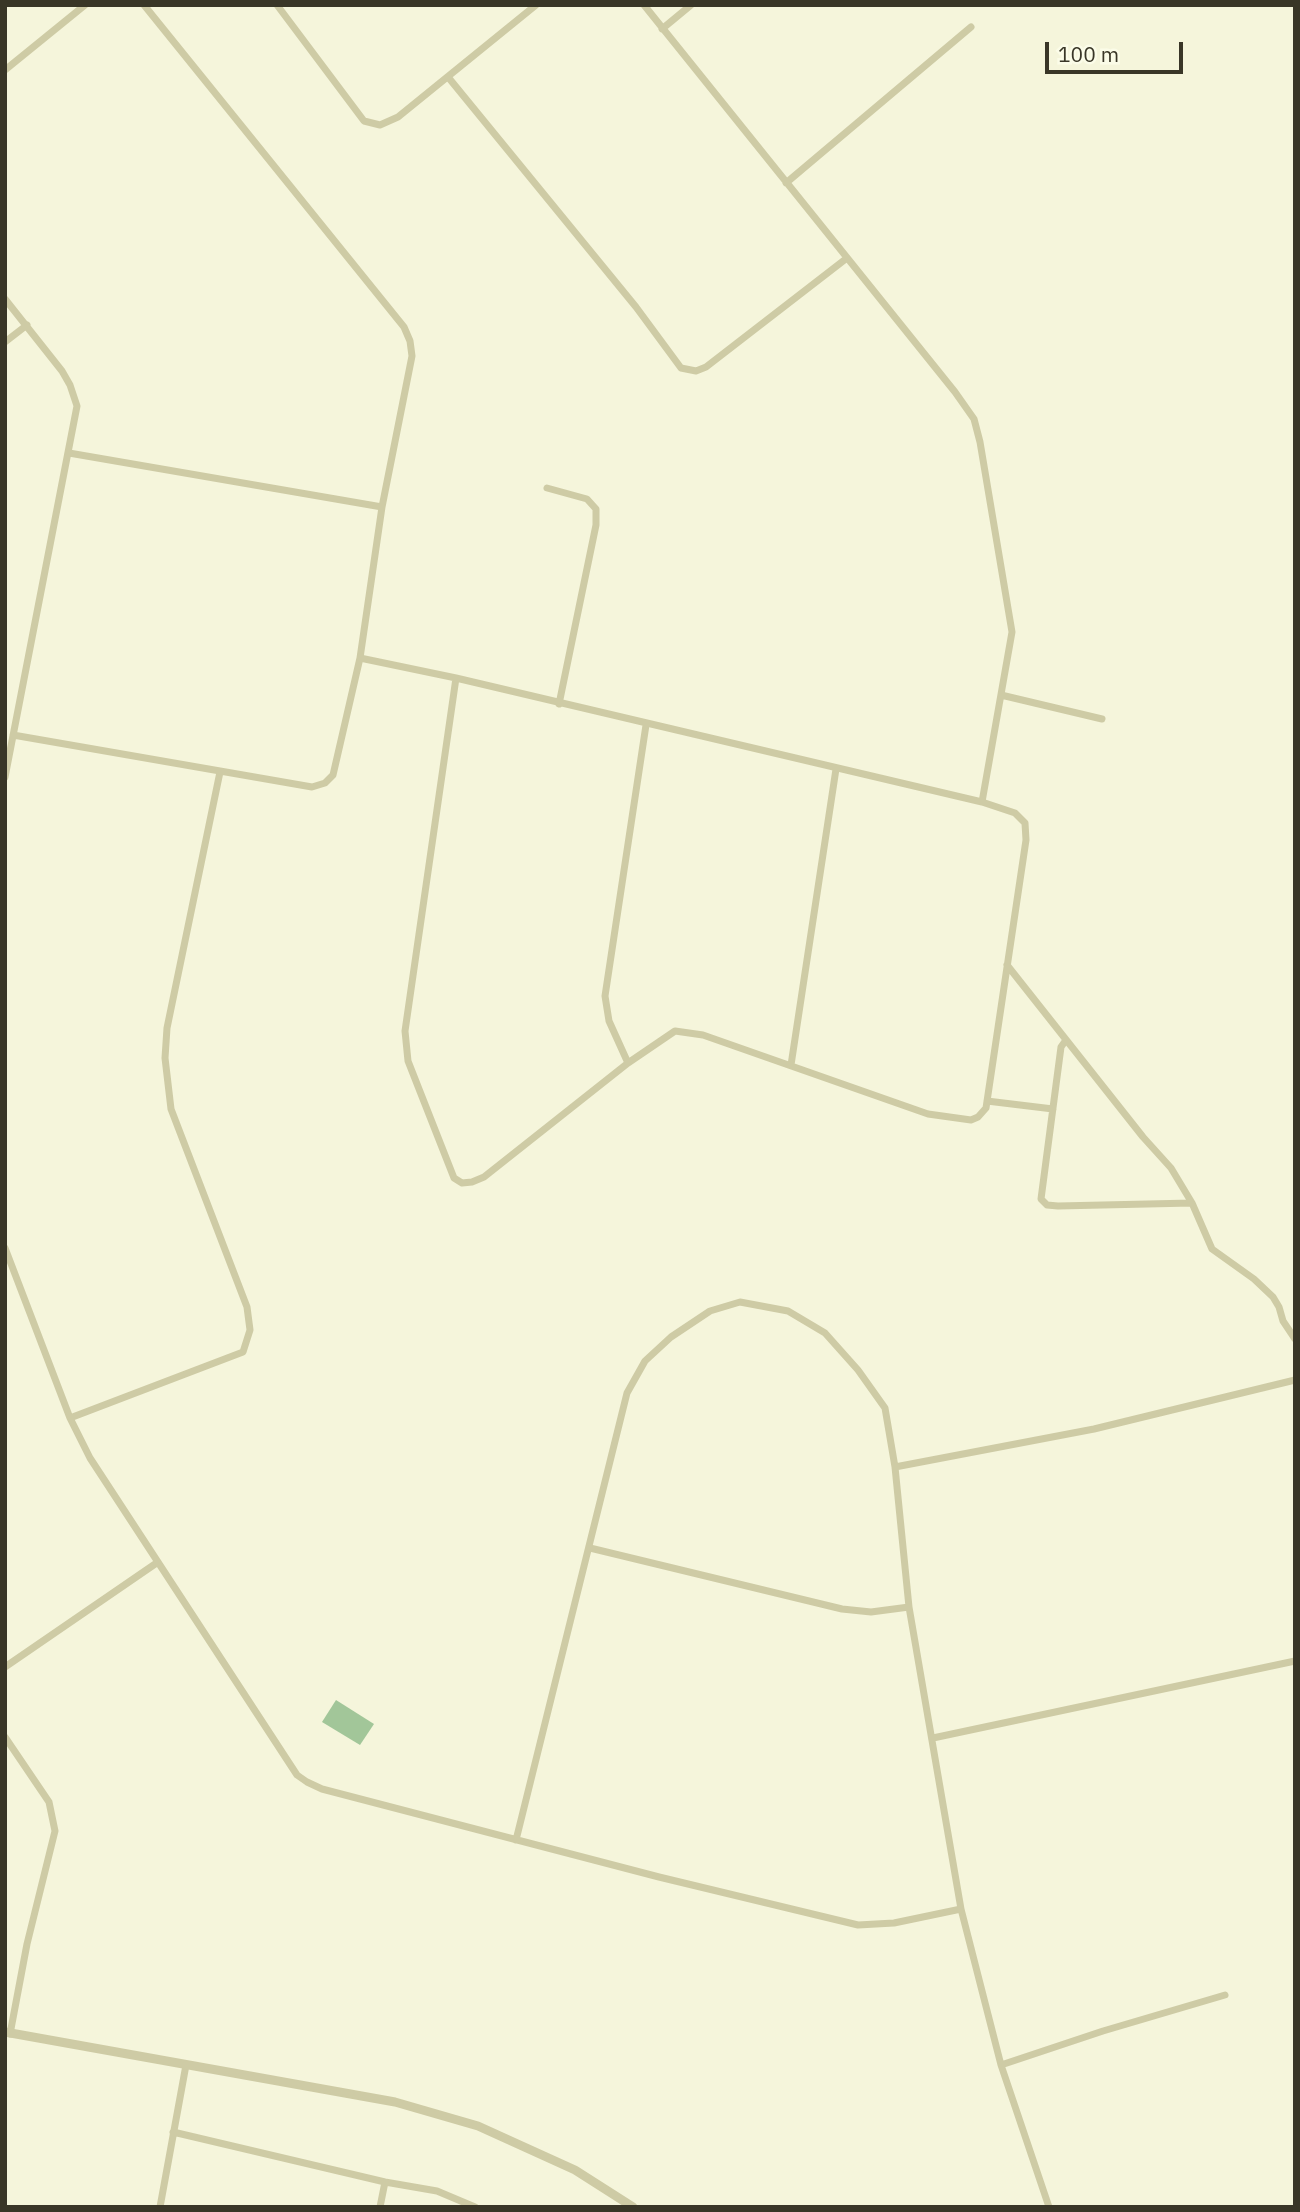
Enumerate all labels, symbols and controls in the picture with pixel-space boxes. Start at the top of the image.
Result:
scale bar [1048,28,1186,72]
text: 100 m [1058,40,1119,68]

